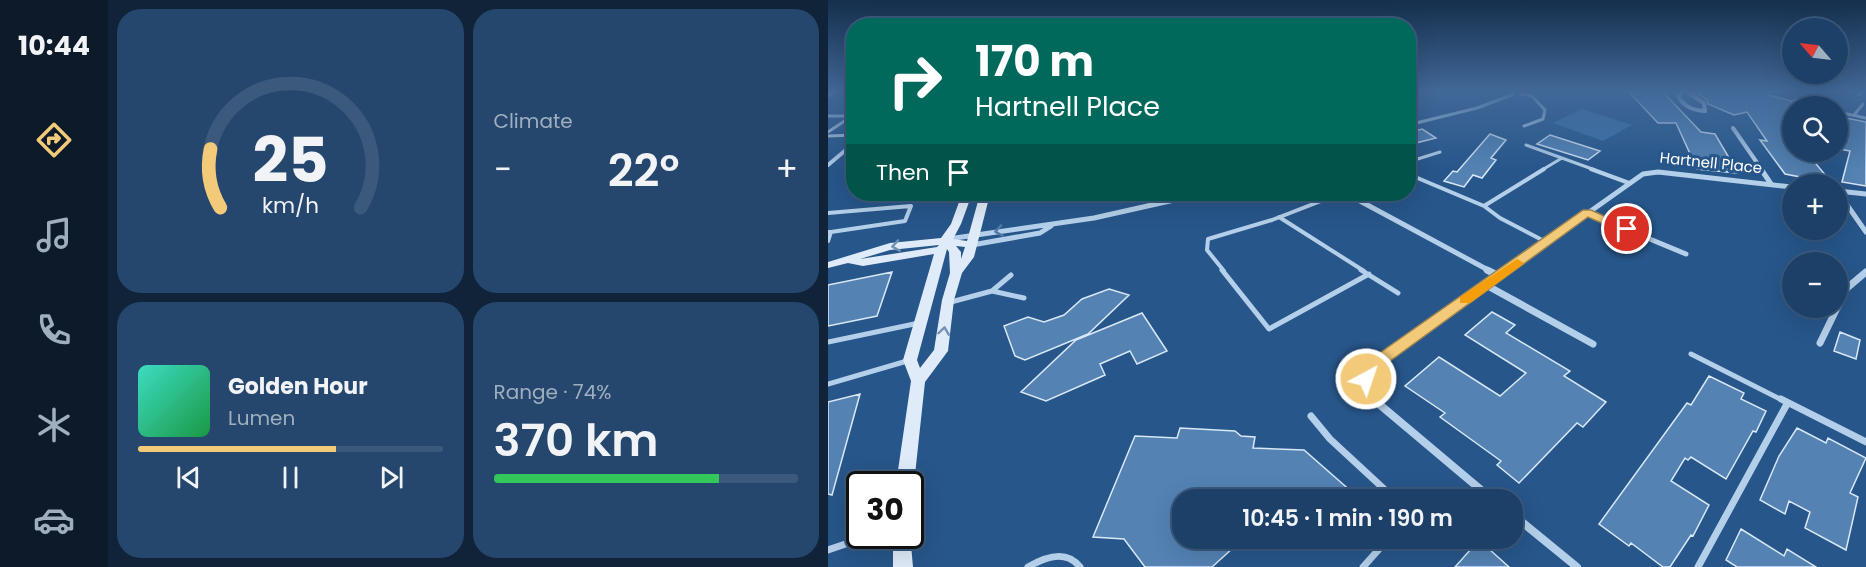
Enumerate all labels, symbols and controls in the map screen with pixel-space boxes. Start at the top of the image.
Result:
north arrow [1782,18,1848,84]
map controls [1782,18,1848,318]
text: 10:44 [18,27,90,64]
text: 170 m [975,32,1094,91]
icon: right [876,42,954,120]
text: Hartnell Place [975,88,1160,125]
button: search [1782,96,1848,162]
text: Climate [494,107,573,135]
text: 25 [252,116,328,204]
icon: directions [33,119,75,161]
text: 22° [608,139,679,202]
text: − [494,146,512,193]
text: + [775,146,798,193]
street label: Hartnell Place [1659,147,1763,178]
icon: arrive [942,156,975,189]
text: Then [876,157,930,188]
button: + [1782,174,1848,240]
text: km/h [262,190,319,221]
pin [1601,203,1652,254]
icon: arrive [1610,212,1643,245]
icon: music [33,214,75,256]
one-way arrow [994,225,1003,237]
one-way arrow [892,239,902,252]
button: − [1782,252,1848,318]
icon: phone [33,309,75,351]
one-way arrow [938,326,950,335]
position arrow [1334,347,1398,411]
text: Golden Hour [228,371,368,402]
text: Range · 74% [494,378,612,406]
icon: climate [33,404,75,446]
text: Lumen [228,404,295,432]
text: 370 km [494,409,658,472]
icon: previous [172,461,205,494]
icon: pause [274,461,307,494]
icon: next [375,461,408,494]
speed limit sign: 30 [846,471,924,549]
icon: car [33,499,75,541]
text: 10:45 · 1 min · 190 m [1242,503,1453,534]

